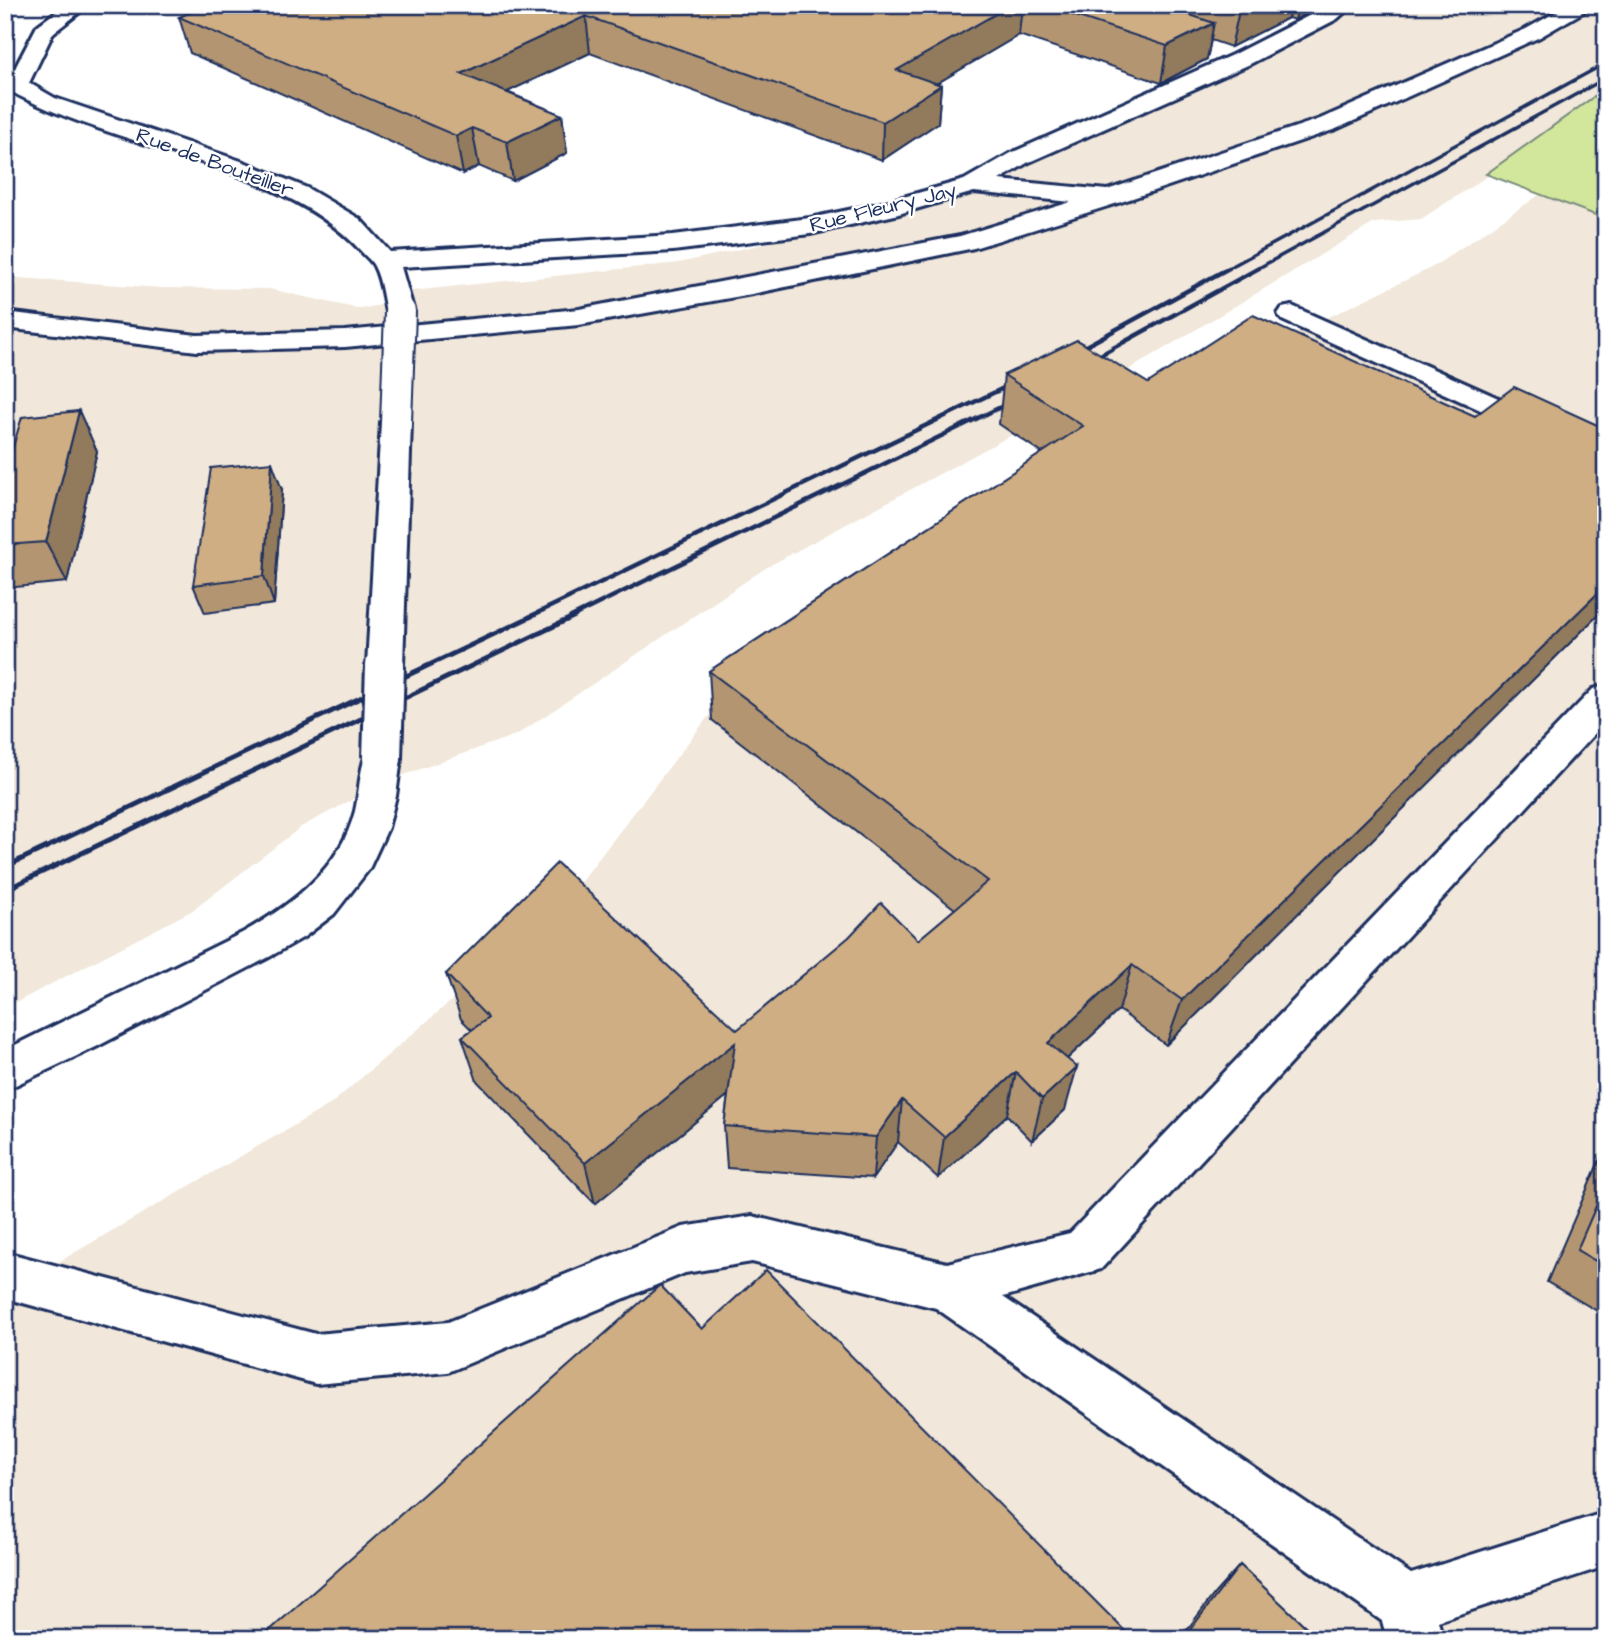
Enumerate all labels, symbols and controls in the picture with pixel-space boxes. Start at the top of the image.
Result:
street label: Rue de Bouteiller [132,120,298,205]
street label: Rue Fleury Jay [807,175,960,242]

